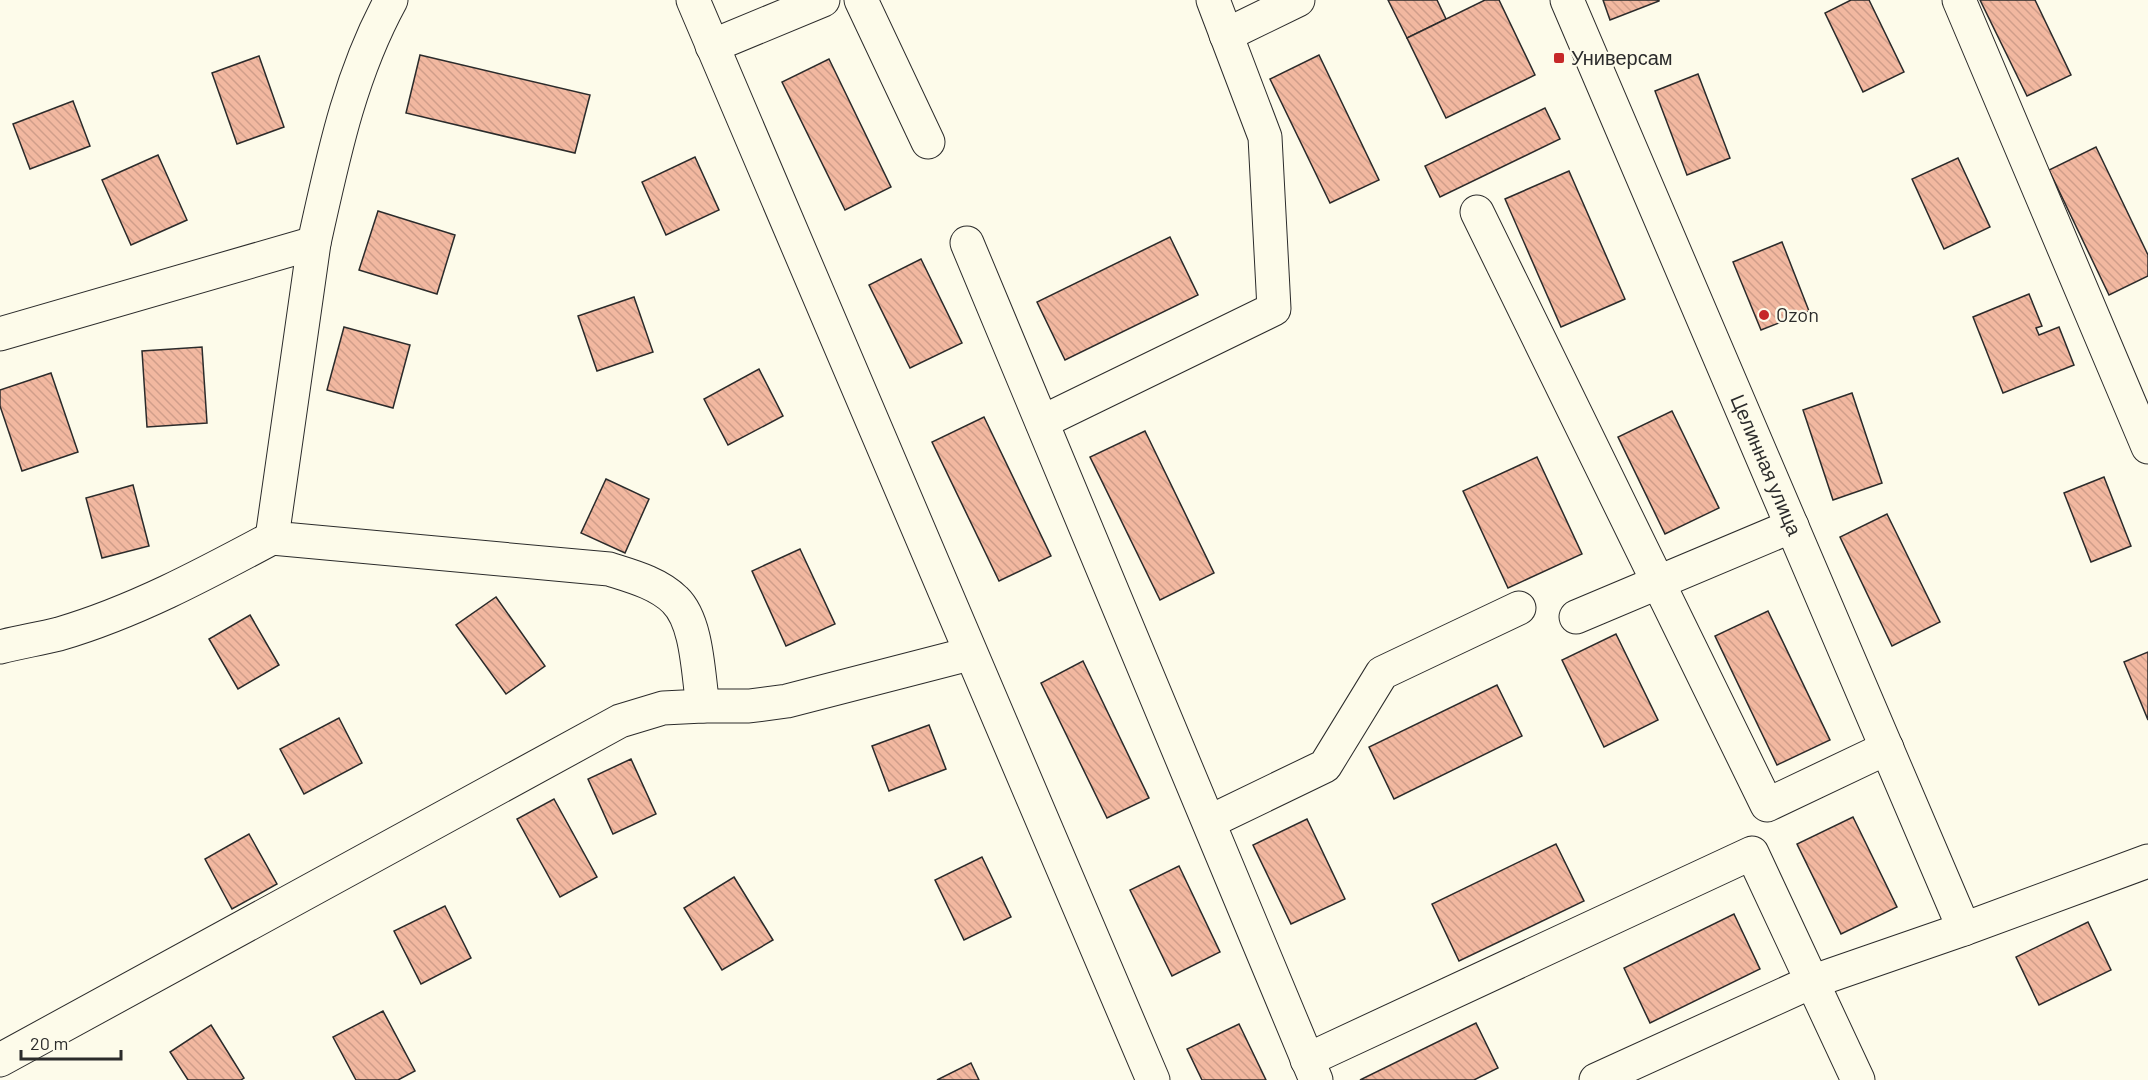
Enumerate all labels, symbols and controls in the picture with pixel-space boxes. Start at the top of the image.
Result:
place label: Универсам [1571,45,1673,69]
marker: Универсам [1552,51,1566,65]
place label: Ozon [1776,302,1819,326]
marker: Ozon [1757,308,1771,322]
street label: Целинная улица [1726,390,1808,540]
scale bar [21,1023,122,1061]
text: 20 m [30,1032,68,1054]

